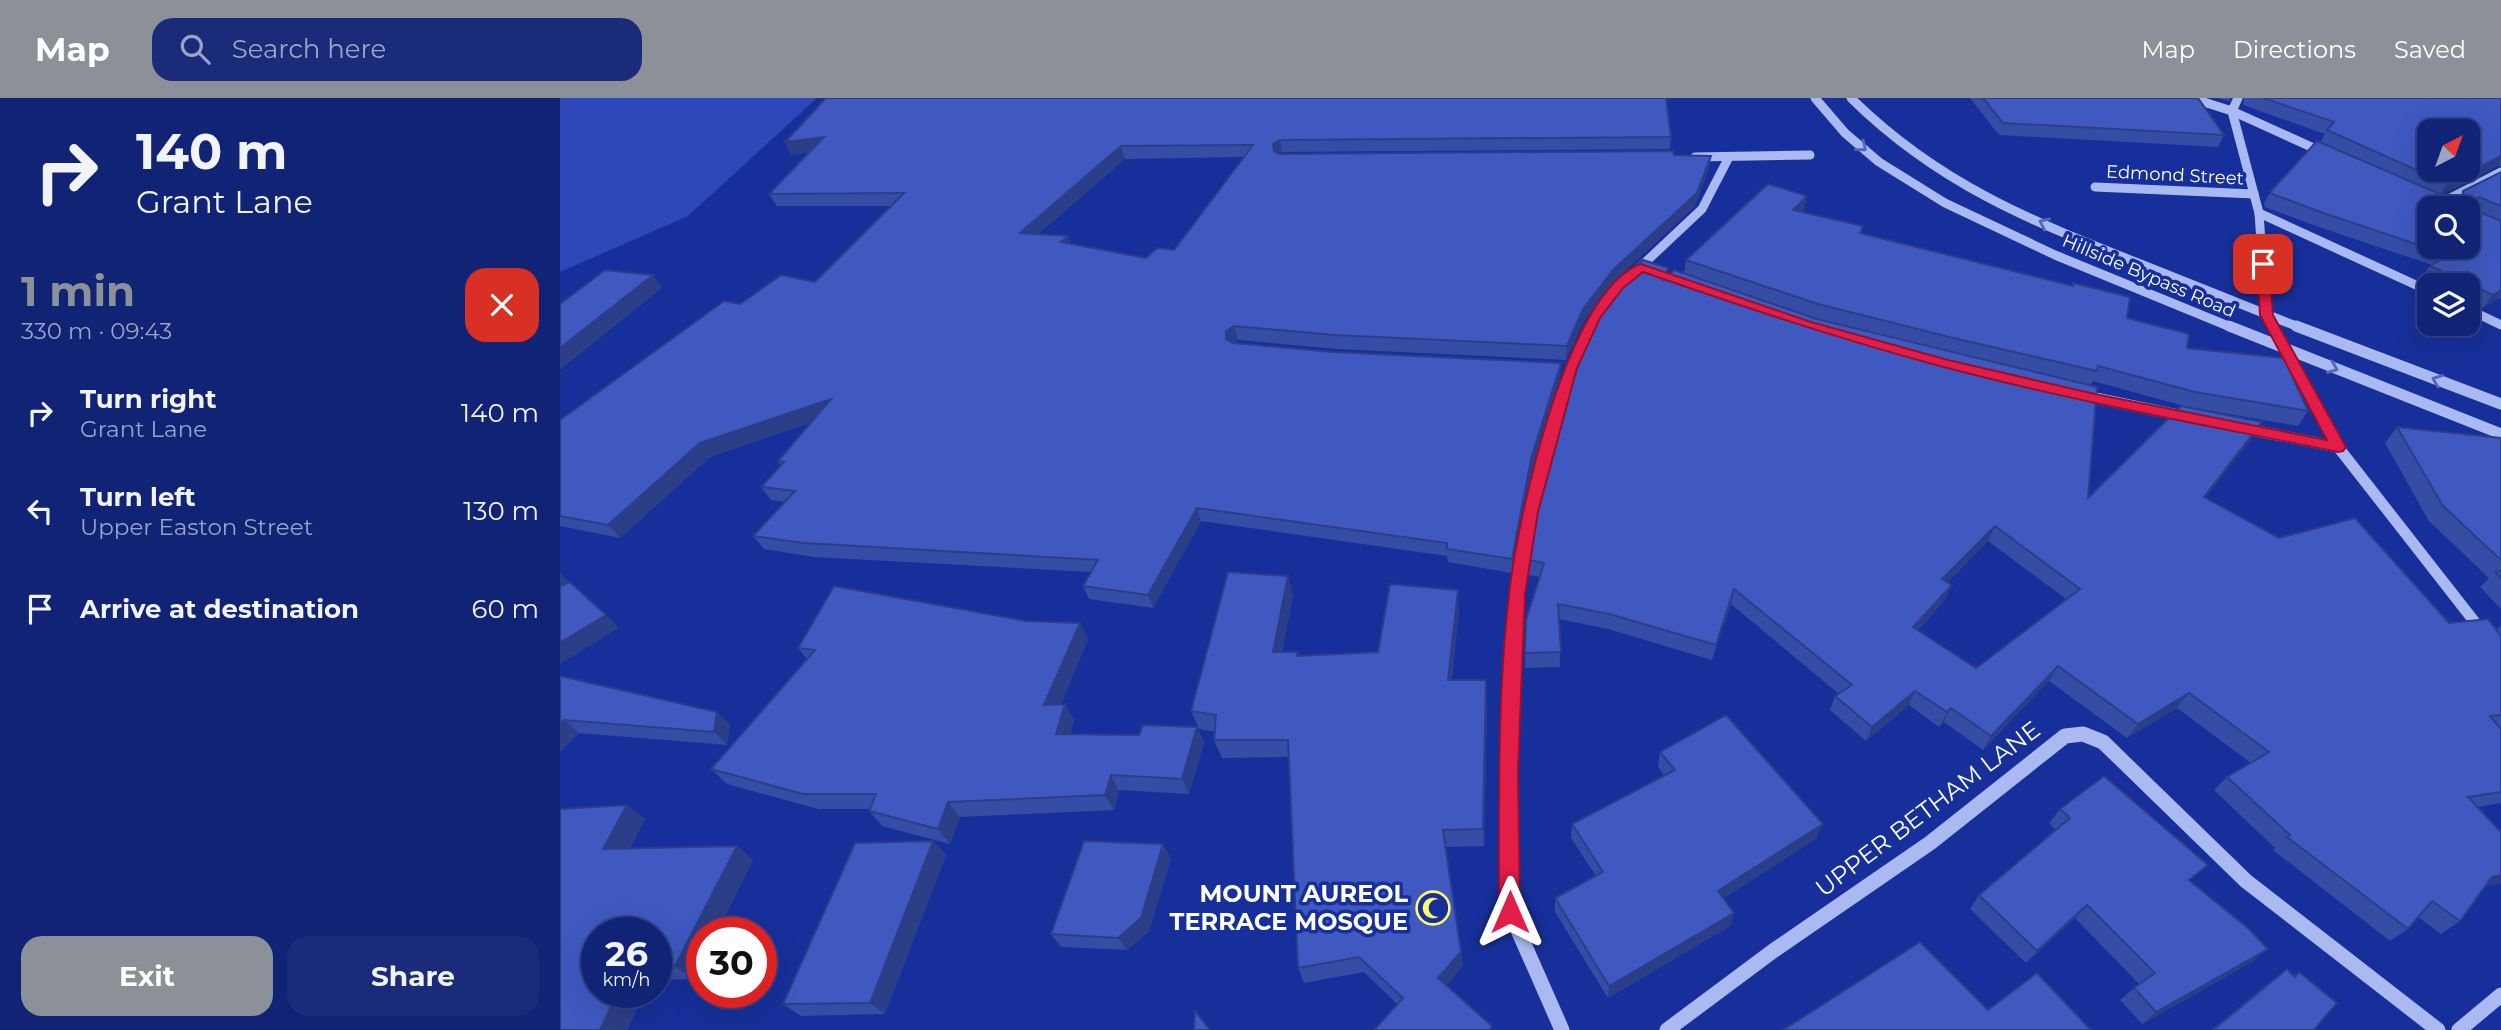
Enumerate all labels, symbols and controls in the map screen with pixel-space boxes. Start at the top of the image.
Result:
search box [152,18,642,81]
text: Map [35,29,110,69]
icon: search [176,30,214,68]
text: Search here [232,33,386,65]
text: Map [2142,35,2195,64]
text: Directions [2233,35,2356,64]
text: Saved [2394,35,2466,64]
north arrow [2417,119,2480,182]
map controls [2417,119,2480,336]
text: 140 m [136,122,288,181]
icon: right [21,126,112,217]
one-way arrow [1854,139,1866,152]
street label: Edmond Street [2106,160,2244,190]
text: Grant Lane [136,182,313,221]
button: search [2417,196,2480,259]
one-way arrow [2039,217,2051,231]
street label: Hillside Bypass Road [2059,230,2239,322]
pin [2233,234,2293,294]
icon: arrive [2244,245,2282,283]
text: 1 min [21,265,135,317]
button: close [465,268,539,342]
button: layers [2417,273,2480,336]
text: 330 m · 09:43 [21,317,172,345]
one-way arrow [2326,359,2338,373]
one-way arrow [2432,374,2444,388]
text: Turn right [80,383,216,415]
icon: right [21,394,59,432]
text: 140 m [461,397,539,429]
text: Grant Lane [80,415,207,443]
text: Turn left [80,481,196,513]
icon: left [21,492,59,530]
text: 130 m [463,495,539,527]
text: Upper Easton Street [80,513,313,541]
icon: arrive [21,590,59,628]
text: Arrive at destination [80,593,359,625]
text: 60 m [472,593,539,625]
street label: UPPER BETHAM LANE [1810,715,2046,902]
position arrow [1473,875,1547,949]
place label: MOUNT AUREOL TERRACE MOSQUE [1170,879,1408,936]
mosque icon: MOUNT AUREOL TERRACE MOSQUE [1414,889,1452,927]
speed limit sign: 30 [686,917,777,1008]
text: 26 [605,932,648,975]
button: Exit [21,936,273,1016]
button: Share [287,936,539,1016]
text: km/h [602,969,651,991]

